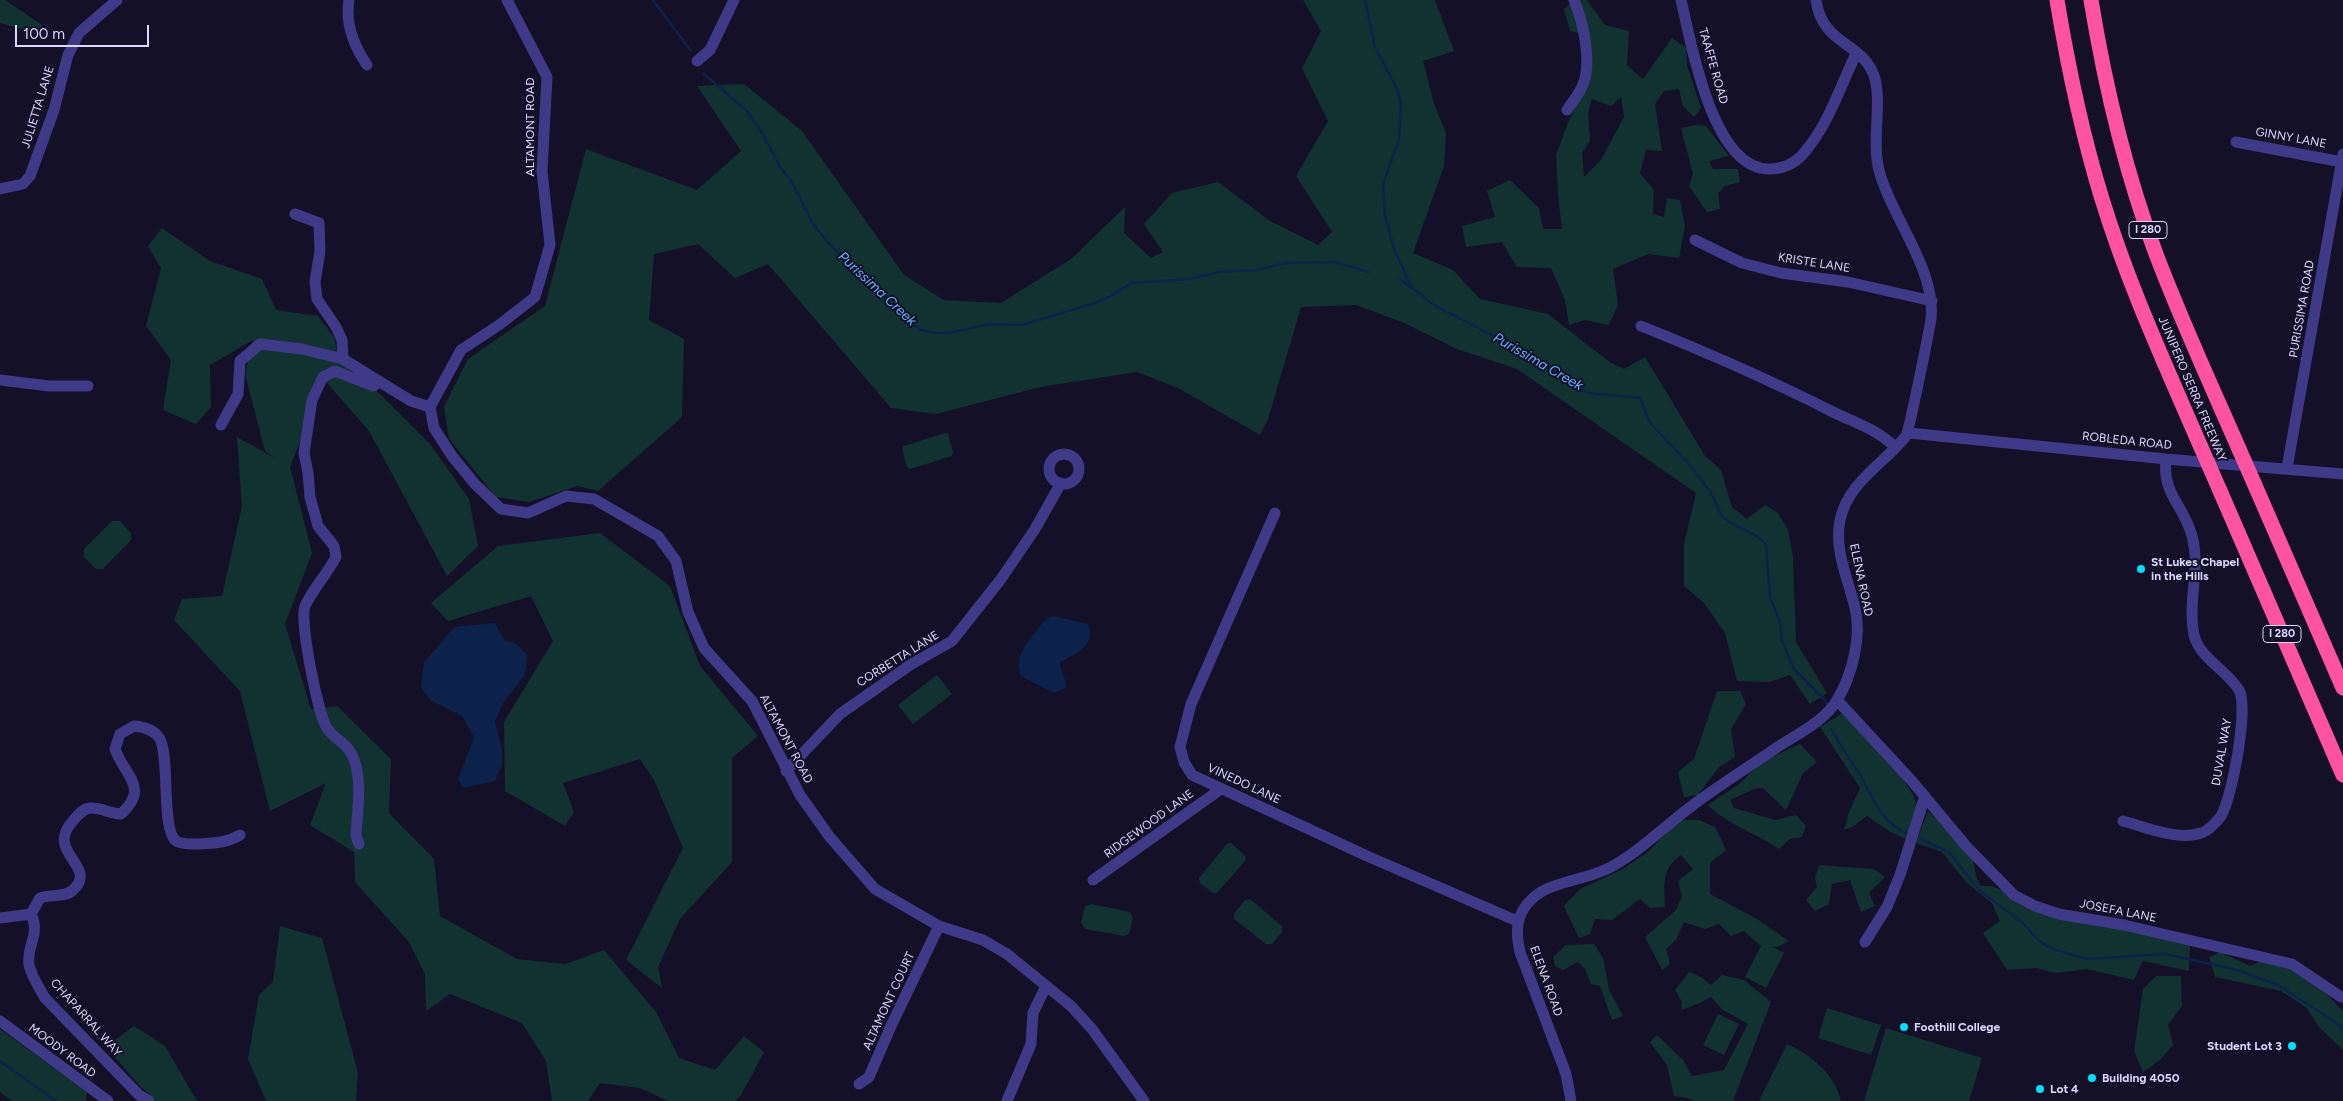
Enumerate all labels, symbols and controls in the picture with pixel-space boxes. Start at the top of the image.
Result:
scale bar [18,15,151,47]
text: 100 m [23,25,65,43]
street label: TAAFFE ROAD [1695,26,1731,106]
street label: JULIETTA LANE [19,64,57,150]
street label: ALTAMONT ROAD [523,78,537,176]
street label: GINNY LANE [2254,125,2328,151]
road number: I 280 [2129,222,2167,238]
water label: Purissima Creek [834,248,920,330]
street label: KRISTE LANE [1777,250,1851,276]
street label: PURISSIMA ROAD [2286,259,2318,359]
street label: JUNIPERO SERRA FREEWAY [2155,314,2229,464]
water label: Purissima Creek [1490,330,1586,394]
street label: ROBLEDA ROAD [2081,429,2173,453]
street label: ELENA ROAD [1846,542,1876,618]
place label: St Lukes Chapel in the Hills [2151,555,2239,583]
marker: St Lukes Chapel in the Hills [2135,563,2147,575]
road number: I 280 [2263,626,2301,642]
street label: CORBETTA LANE [854,628,942,690]
street label: ALTAMONT ROAD [756,692,816,786]
street label: DUVAL WAY [2209,717,2235,787]
street label: VINEDO LANE [1205,761,1283,807]
street label: RIDGEWOOD LANE [1101,787,1197,861]
street label: JOSEFA LANE [2078,896,2158,926]
street label: ELENA ROAD [1527,944,1565,1018]
street label: ALTAMONT COURT [860,950,918,1052]
street label: CHAPARRAL WAY [47,976,125,1060]
place label: Foothill College [1914,1020,2000,1034]
street label: MOODY ROAD [26,1021,98,1081]
marker: Foothill College [1898,1021,1910,1033]
place label: Student Lot 3 [2207,1039,2282,1053]
marker: Student Lot 3 [2286,1040,2298,1052]
place label: Building 4050 [2102,1071,2180,1085]
marker: Building 4050 [2086,1072,2098,1084]
place label: Lot 4 [2050,1082,2079,1096]
marker: Lot 4 [2034,1083,2046,1095]

